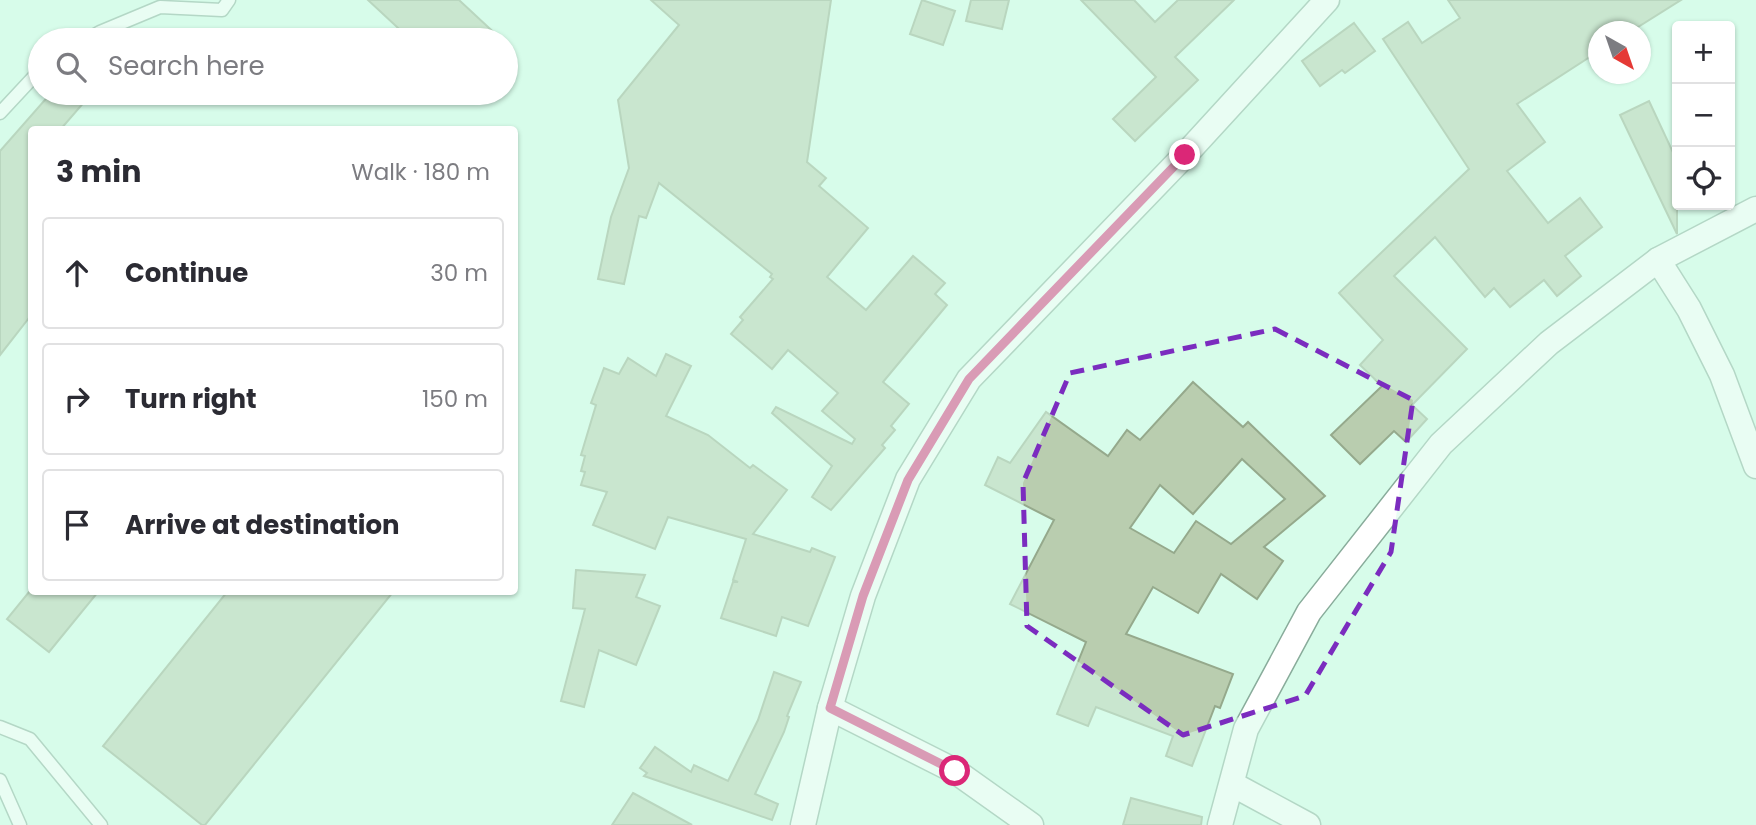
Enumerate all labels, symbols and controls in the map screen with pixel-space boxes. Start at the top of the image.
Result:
north arrow [1588,21,1651,84]
map controls [1672,21,1735,210]
button: + [1672,21,1735,84]
search box [28,28,518,105]
icon: search [52,48,90,86]
text: Search here [108,48,265,84]
button: − [1672,84,1735,147]
route end [1169,139,1200,170]
button: locate [1672,147,1735,210]
text: 3 min [56,150,141,193]
text: Walk · 180 m [351,156,490,188]
icon: ahead [58,254,96,292]
text: Continue [125,255,248,291]
text: 30 m [430,257,488,289]
icon: right [58,380,96,418]
text: Turn right [125,381,257,417]
text: 150 m [422,383,488,415]
icon: arrive [58,506,96,544]
text: Arrive at destination [125,507,400,543]
route start [939,755,970,786]

